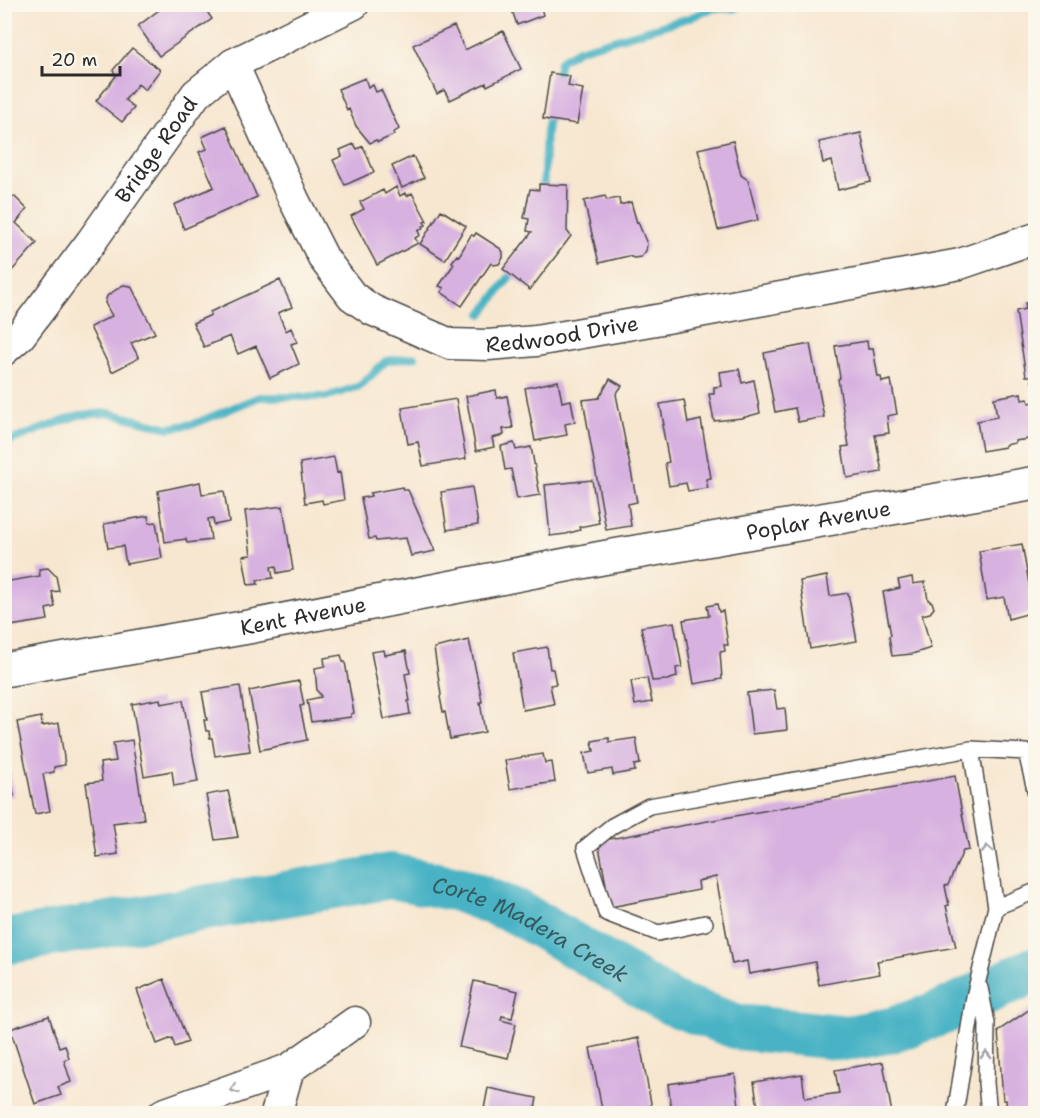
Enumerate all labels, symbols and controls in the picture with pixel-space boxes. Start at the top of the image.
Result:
scale bar [42,39,120,77]
text: 20 m [51,48,97,72]
street label: Bridge Road [109,91,204,209]
street label: Redwood Drive [485,309,641,359]
street label: Poplar Avenue [744,494,893,547]
street label: Kent Avenue [238,590,369,642]
one-way arrow [981,844,993,853]
water label: Corte Madera Creek [430,870,634,989]
one-way arrow [980,1051,993,1060]
one-way arrow [229,1081,240,1094]

